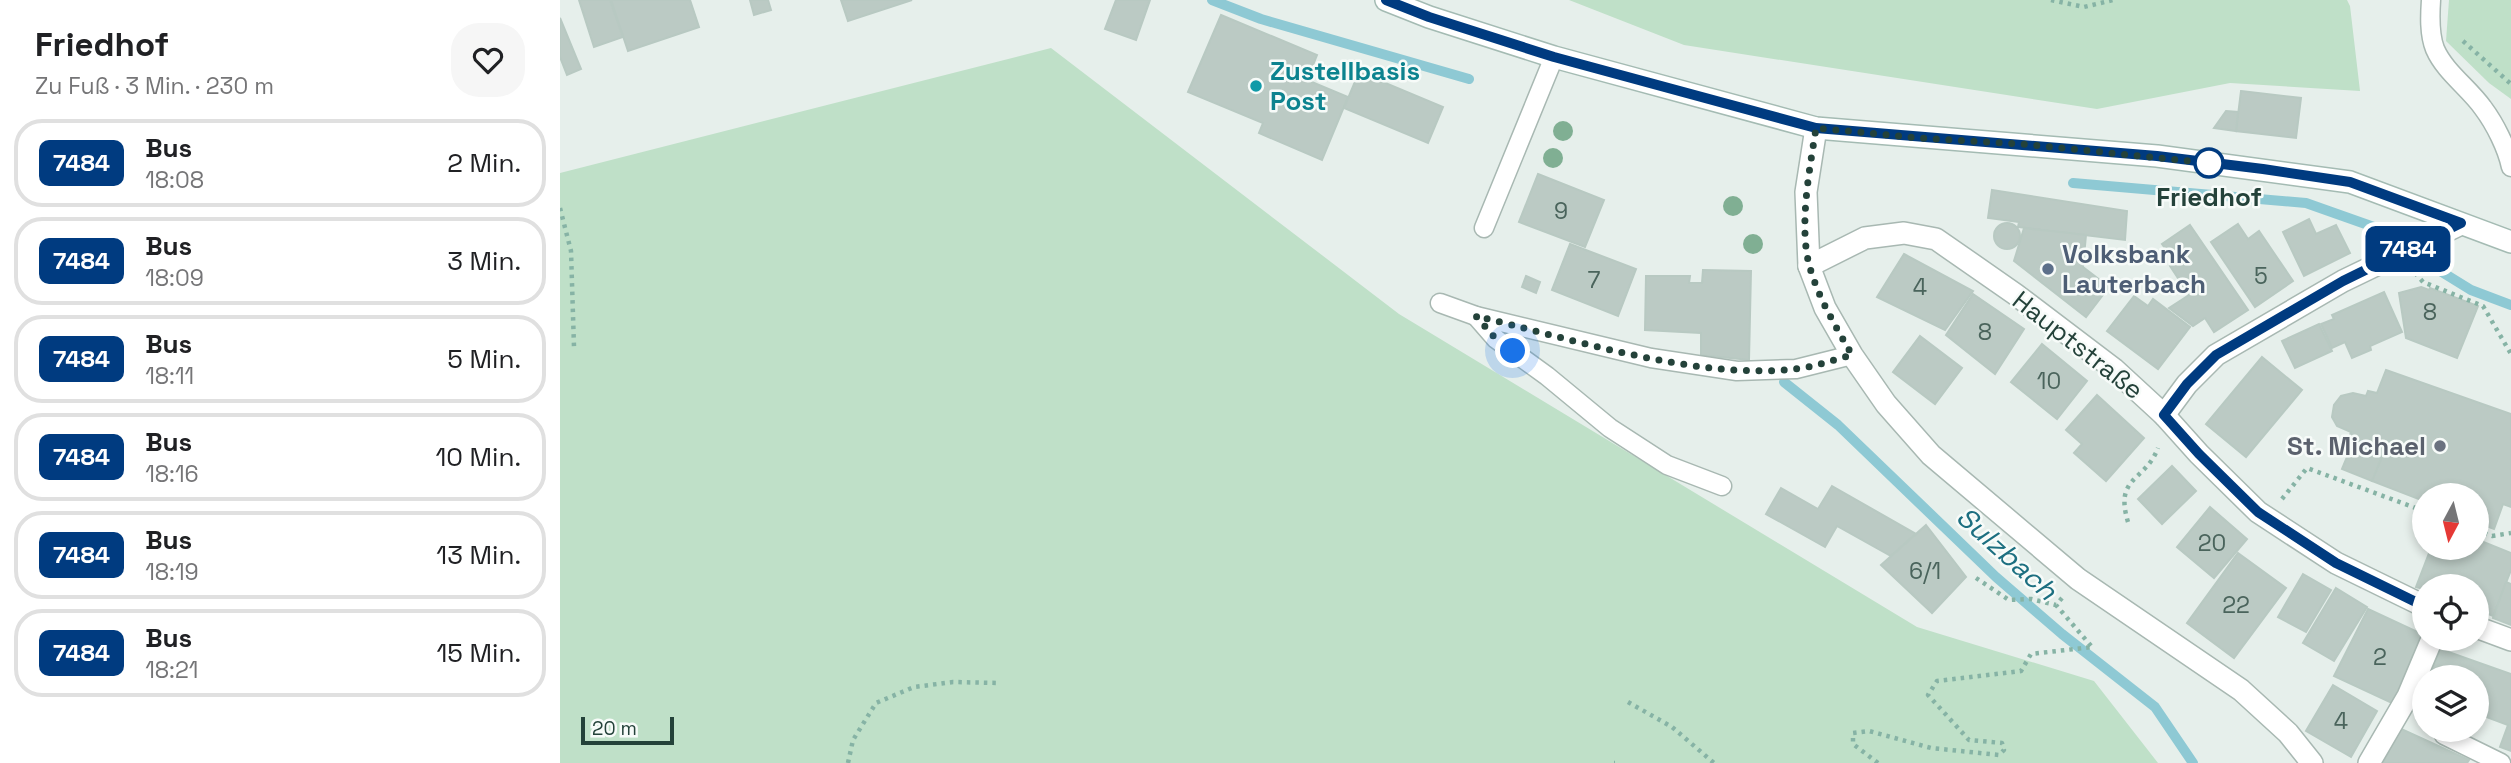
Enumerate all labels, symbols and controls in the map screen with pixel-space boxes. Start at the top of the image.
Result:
button: heart [451,23,525,97]
text: Friedhof [35,24,169,66]
place label: Zustellbasis Post [1270,54,1420,118]
text: Zu Fuß · 3 Min. · 230 m [35,71,274,101]
marker: Zustellbasis Post [1248,78,1264,94]
text: Bus [145,131,192,165]
text: 2 Min. [447,146,521,180]
text: 7484 [53,147,110,178]
marker: Friedhof [2194,148,2224,178]
text: 18:08 [145,165,204,195]
place label: Friedhof [2156,180,2262,214]
house number: 9 [1554,196,1568,226]
line badge: 7484 [2359,226,2457,272]
text: Bus [145,229,192,263]
text: 7484 [2379,233,2437,264]
place label: Volksbank Lauterbach [2062,237,2206,301]
text: 3 Min. [447,244,521,278]
text: 7484 [53,245,110,276]
marker: Volksbank Lauterbach [2040,261,2056,277]
house number: 5 [2254,261,2268,291]
text: 18:09 [145,263,204,293]
house number: 7 [1588,265,1601,295]
house number: 4 [1913,272,1927,302]
street label: Hauptstraße [2006,283,2150,407]
house number: 8 [2423,297,2437,327]
house number: 8 [1978,317,1992,347]
text: Bus [145,327,192,361]
your location [1495,333,1530,368]
text: 5 Min. [447,342,521,376]
text: 7484 [53,343,110,374]
text: 18:11 [145,361,194,391]
house number: 10 [2037,366,2061,396]
text: Bus [145,425,192,459]
place label: St. Michael [2287,429,2426,463]
marker: St. Michael [2432,438,2448,454]
text: 10 Min. [435,440,521,474]
text: 7484 [53,441,110,472]
text: 18:16 [145,459,199,489]
north arrow [2412,483,2488,560]
map controls [2412,483,2489,742]
water label: Sulzbach [1949,498,2066,608]
text: Bus [145,523,192,557]
house number: 20 [2198,528,2226,558]
text: 13 Min. [436,538,521,572]
text: 7484 [53,539,110,570]
house number: 6/1 [1909,556,1941,586]
text: 18:19 [145,557,199,587]
button: locate [2412,574,2489,651]
house number: 22 [2222,590,2250,620]
text: Bus [145,621,192,655]
text: 15 Min. [436,636,521,670]
text: 7484 [53,637,110,668]
house number: 2 [2373,642,2387,672]
text: 18:21 [145,655,198,685]
button: layers [2412,665,2489,742]
house number: 4 [2334,706,2348,736]
scale bar [581,714,674,746]
text: 20 m [592,716,637,741]

